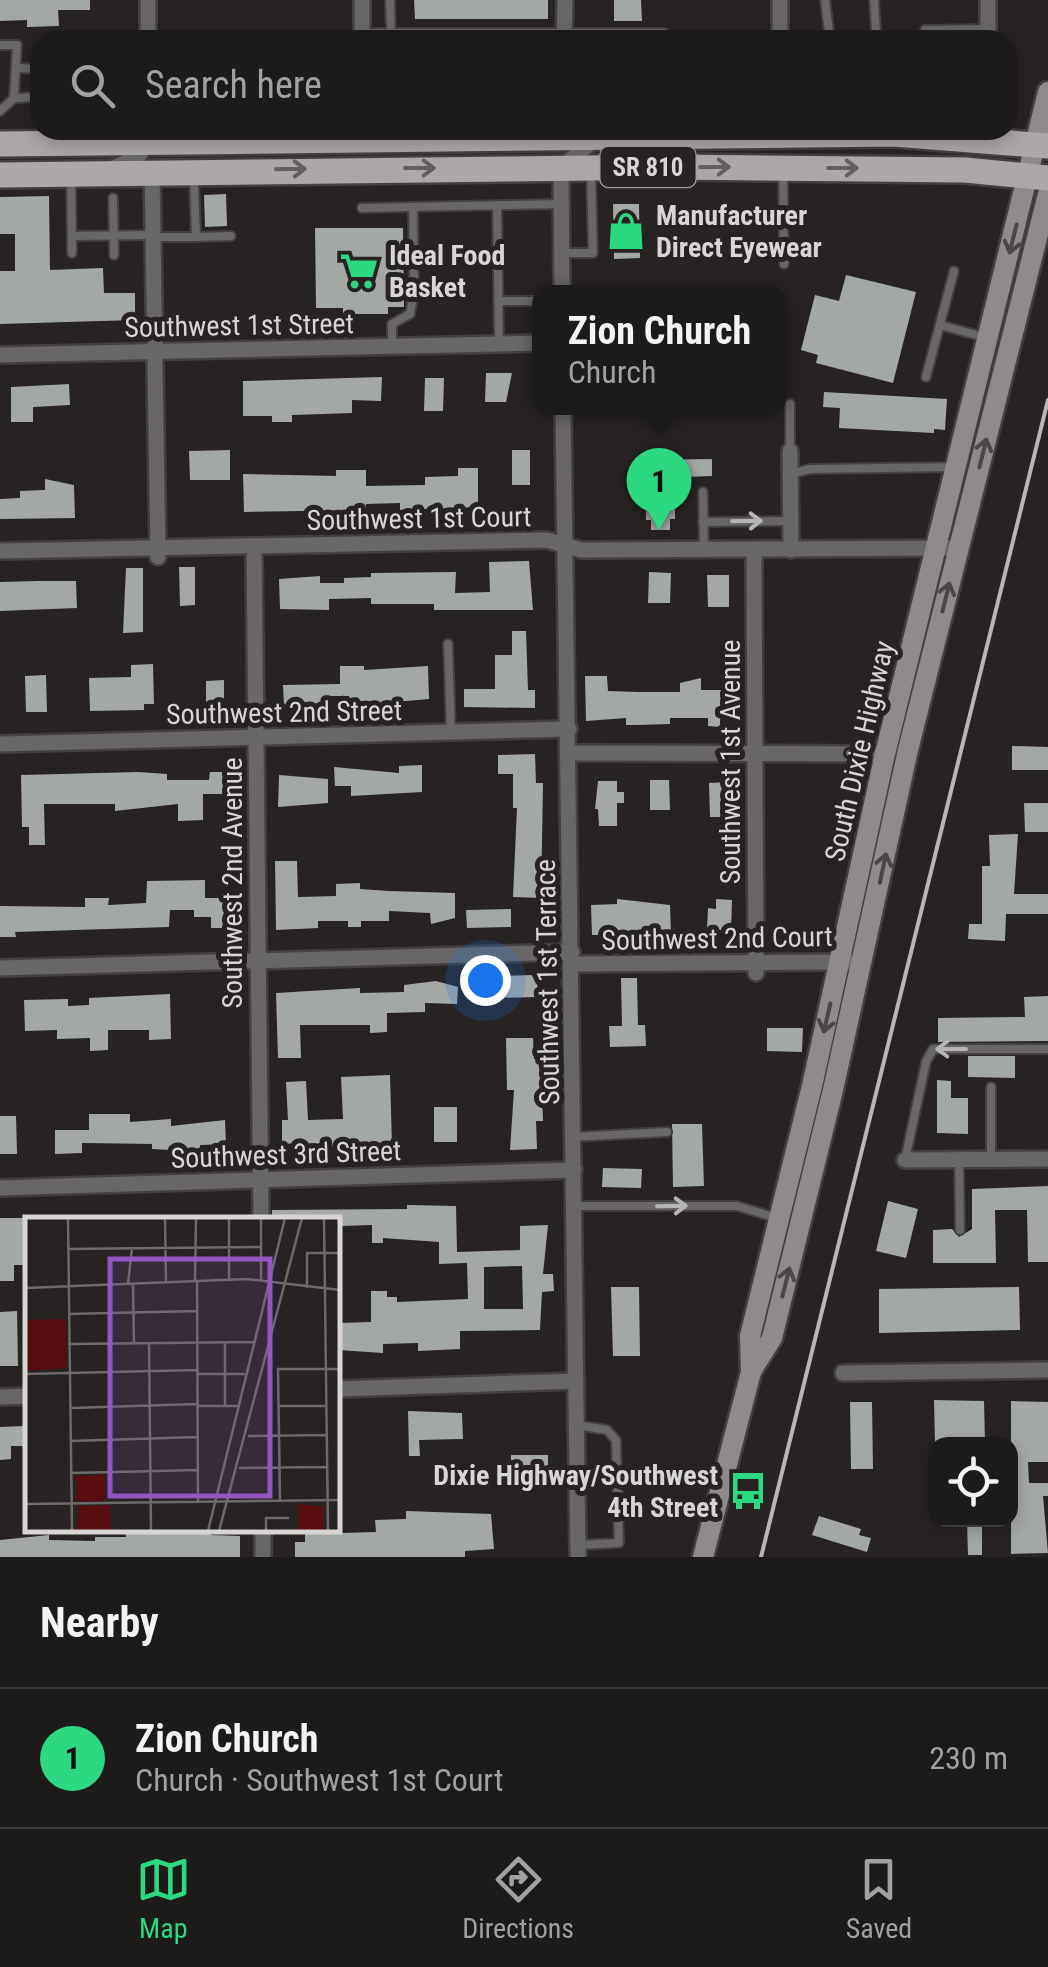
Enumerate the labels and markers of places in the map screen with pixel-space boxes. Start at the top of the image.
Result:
place label: Manufacturer Direct Eyewear [656,199,822,264]
shop icon: Manufacturer Direct Eyewear [605,210,647,252]
place label: Ideal Food Basket [389,239,505,304]
supermarket icon: Ideal Food Basket [338,250,380,292]
pin: 1 [626,448,692,530]
place label: Dixie Highway/Southwest 4th Street [433,1459,718,1524]
bus stop icon: Dixie Highway/Southwest 4th Street [727,1470,769,1512]

